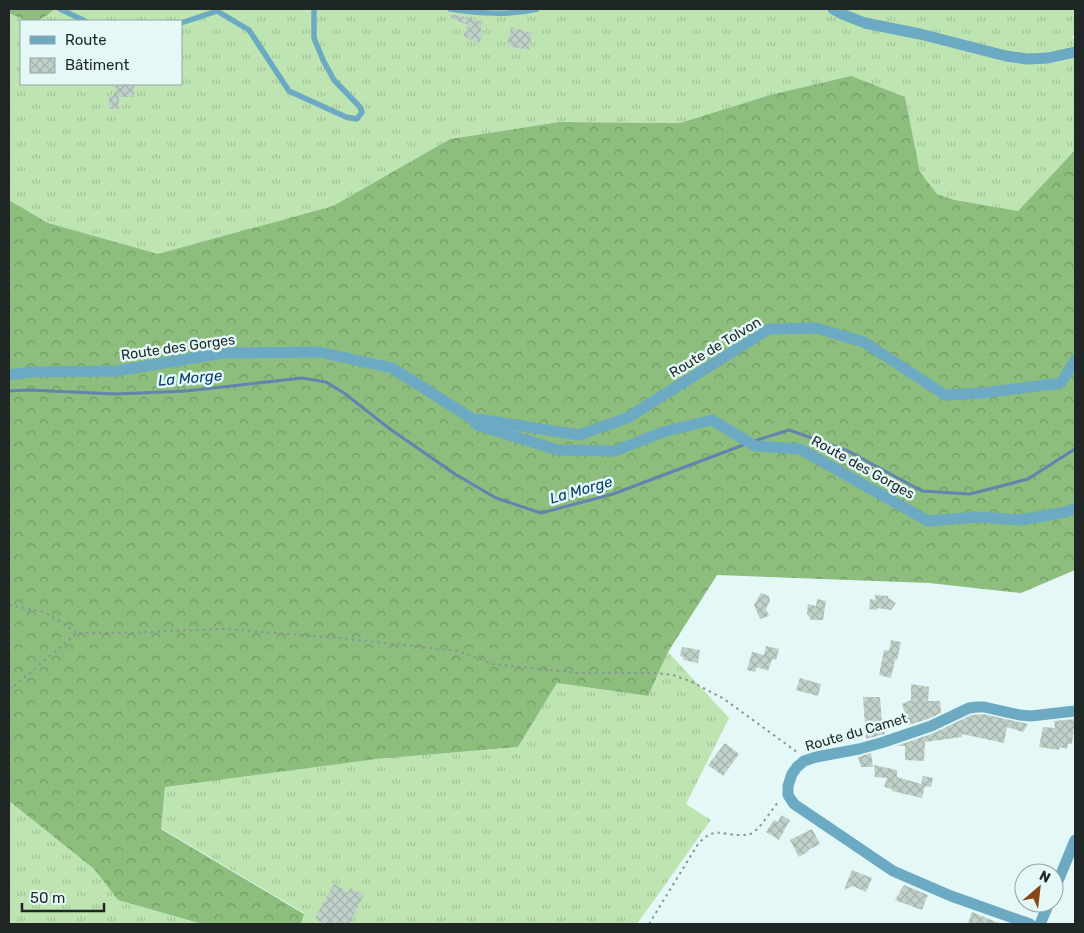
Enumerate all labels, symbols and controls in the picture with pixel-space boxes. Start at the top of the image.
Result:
legend [20,20,182,85]
text: Route [65,31,107,49]
text: Bâtiment [65,56,129,74]
street label: Route de Tolvon [666,313,764,381]
street label: Route des Gorges [120,331,236,364]
water label: La Morge [157,366,223,390]
street label: Route des Gorges [808,432,917,503]
water label: La Morge [548,472,615,508]
street label: Route du Camet [803,710,910,755]
north arrow [1014,863,1064,913]
text: N [1036,867,1053,887]
scale bar [22,880,105,912]
text: 50 m [30,889,65,907]

